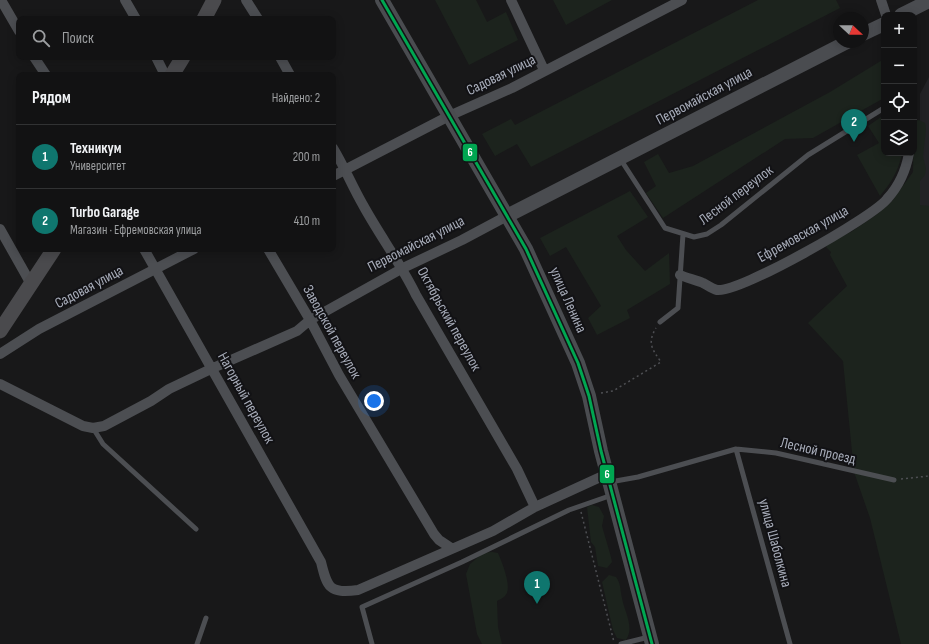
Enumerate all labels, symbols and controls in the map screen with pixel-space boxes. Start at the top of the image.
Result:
north arrow [833,12,869,48]
map controls [881,12,917,156]
button: + [881,12,917,48]
search box [16,16,336,60]
icon: search [30,27,52,49]
text: Поиск [62,29,94,48]
button: − [881,48,917,84]
street label: Садовая улица [463,50,539,100]
street label: Первомайская улица [653,63,756,129]
button: locate [881,84,917,120]
text: Рядом [32,88,71,108]
text: Найдено: 2 [272,90,320,106]
pin: 2 [841,109,867,142]
button: layers [881,120,917,156]
text: Техникум [70,139,122,158]
line badge: 6 [462,143,478,162]
text: 6 [467,146,473,159]
text: 1 [42,149,48,165]
text: 200 m [293,149,320,165]
text: Университет [70,158,126,174]
street label: Лесной переулок [695,161,777,229]
street label: Ефремовская улица [754,201,852,267]
text: Turbo Garage [70,203,139,222]
street label: Первомайская улица [364,211,468,277]
text: 2 [42,213,48,229]
text: 410 m [294,213,320,229]
text: Магазин · Ефремовская улица [70,222,202,238]
street label: Садовая улица [52,261,127,313]
street label: Октябрьский переулок [413,264,486,375]
street label: улица Ленина [545,264,591,336]
street label: Заводской переулок [298,282,366,382]
street label: Нагорный переулок [213,349,279,447]
your location [364,391,384,411]
street label: Лесной проезд [779,433,858,469]
line badge: 6 [599,464,615,484]
text: 6 [604,468,610,481]
street label: улица Шаболкина [754,497,796,589]
pin: 1 [524,571,550,604]

